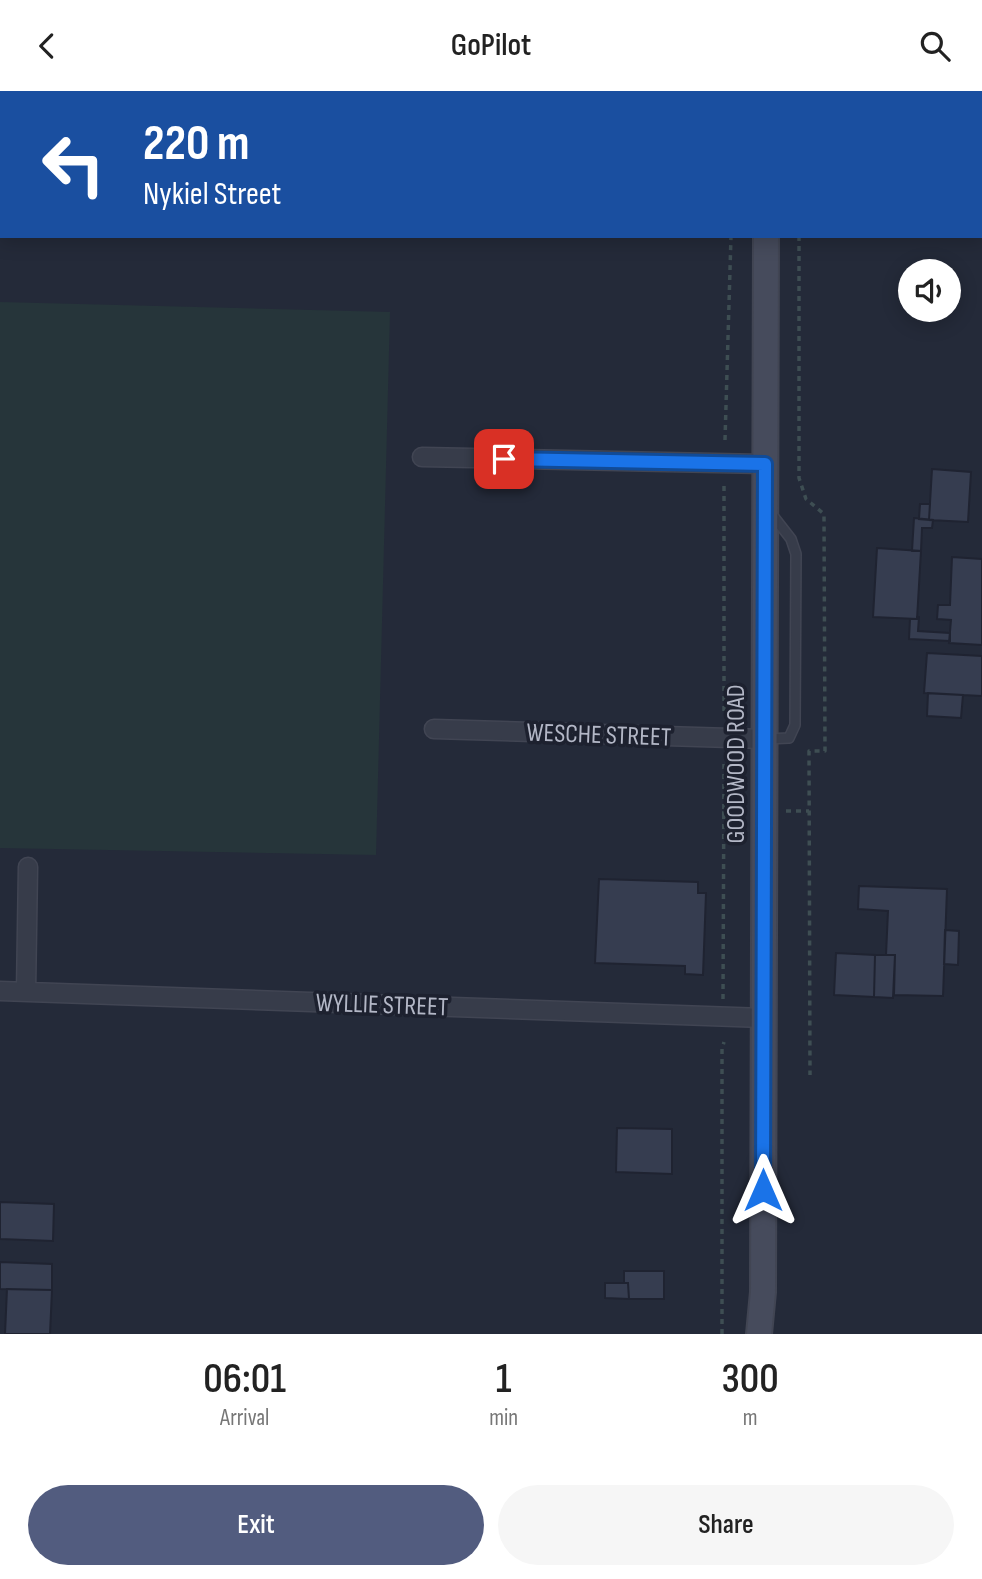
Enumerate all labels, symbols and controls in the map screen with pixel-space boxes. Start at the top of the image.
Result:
text: GoPilot [451,26,531,65]
icon: back [28,27,66,65]
icon: search [916,27,954,65]
text: 220 m [143,115,249,174]
icon: left [28,119,119,210]
text: Nykiel Street [143,175,281,214]
map controls [898,259,961,322]
button: sound [898,259,961,322]
pin [474,429,534,489]
icon: arrive [485,440,523,478]
street label: GOODWOOD ROAD [721,684,752,844]
street label: WESCHE STREET [526,717,672,754]
street label: WYLLIE STREET [315,988,449,1023]
position arrow [726,1153,800,1227]
text: 06:01 [203,1354,286,1405]
text: 1 [496,1354,512,1405]
text: 300 [721,1354,779,1405]
text: Arrival [220,1404,269,1432]
text: min [489,1404,518,1432]
text: m [743,1404,757,1432]
button: Exit [28,1485,484,1565]
button: Share [498,1485,954,1565]

